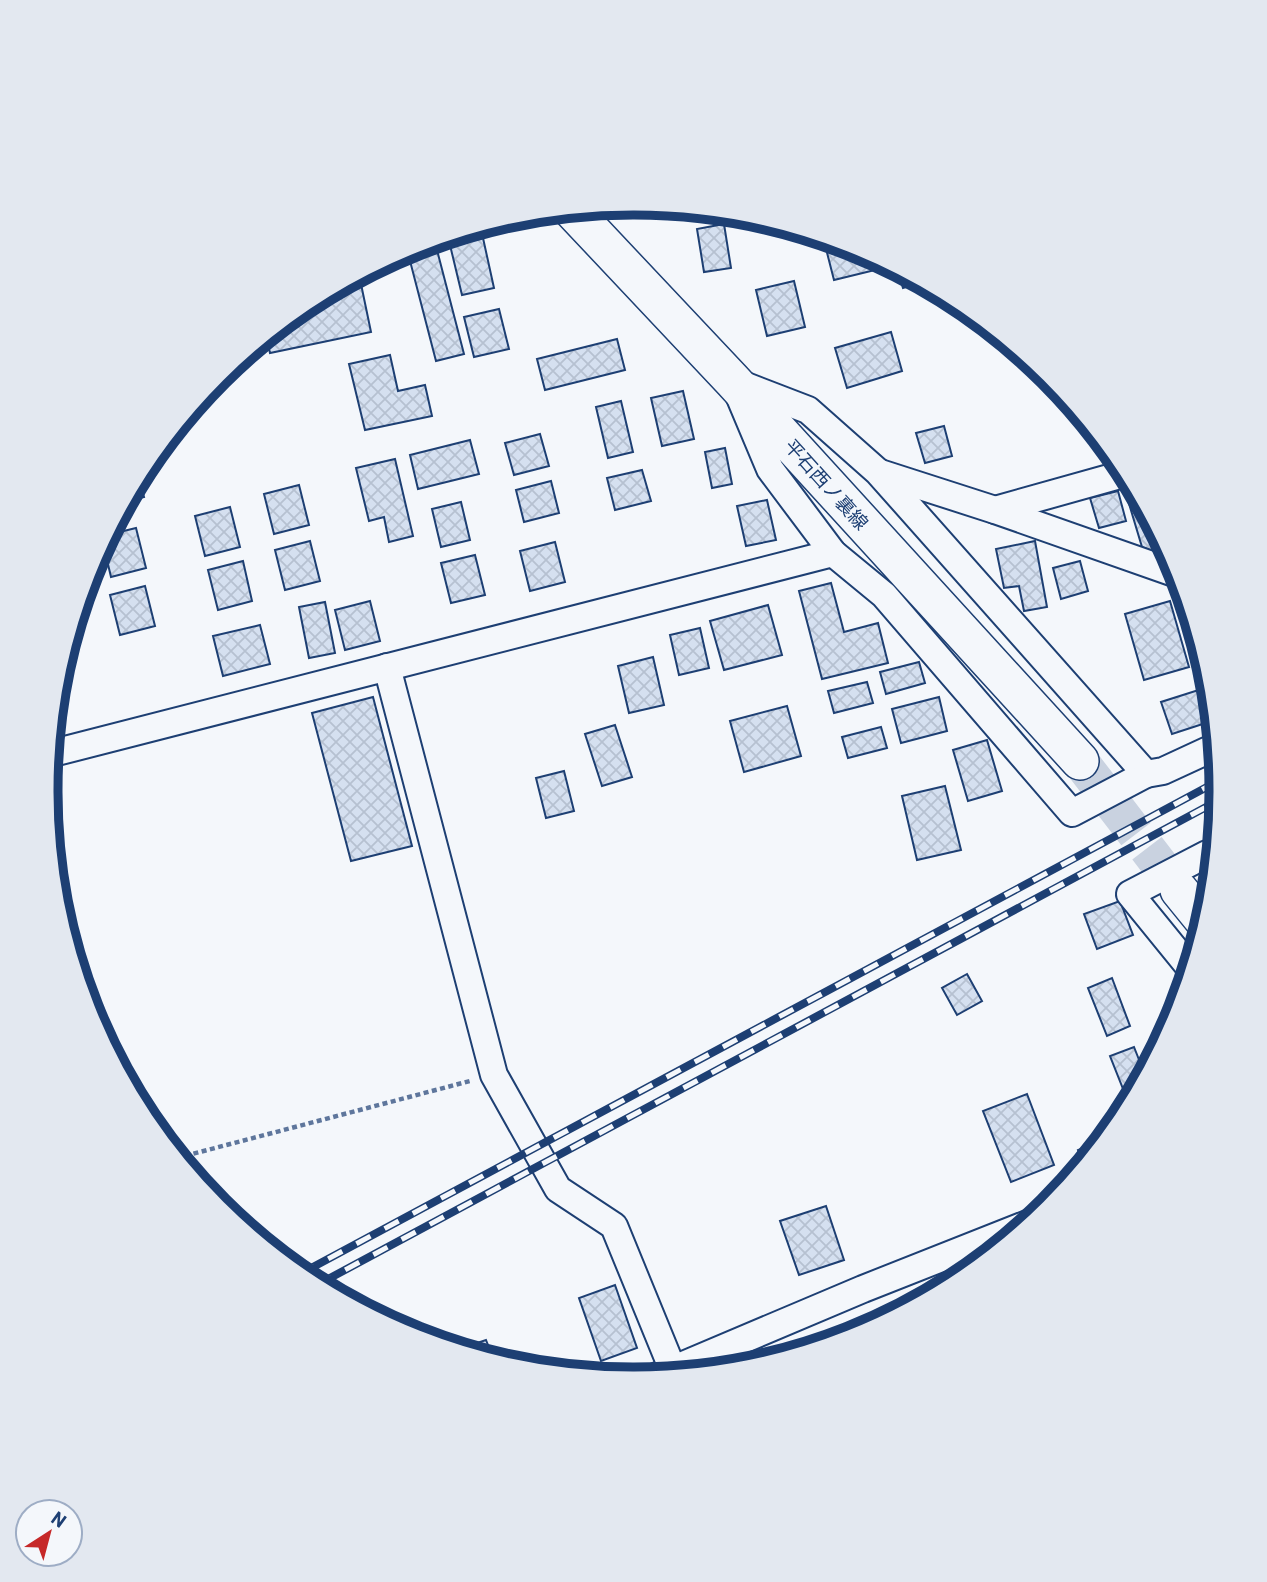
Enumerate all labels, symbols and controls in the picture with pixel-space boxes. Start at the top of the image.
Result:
street label: 平石西ノ裏線 [780,434,874,534]
north arrow [14,1498,84,1568]
text: N [47,1506,71,1532]

